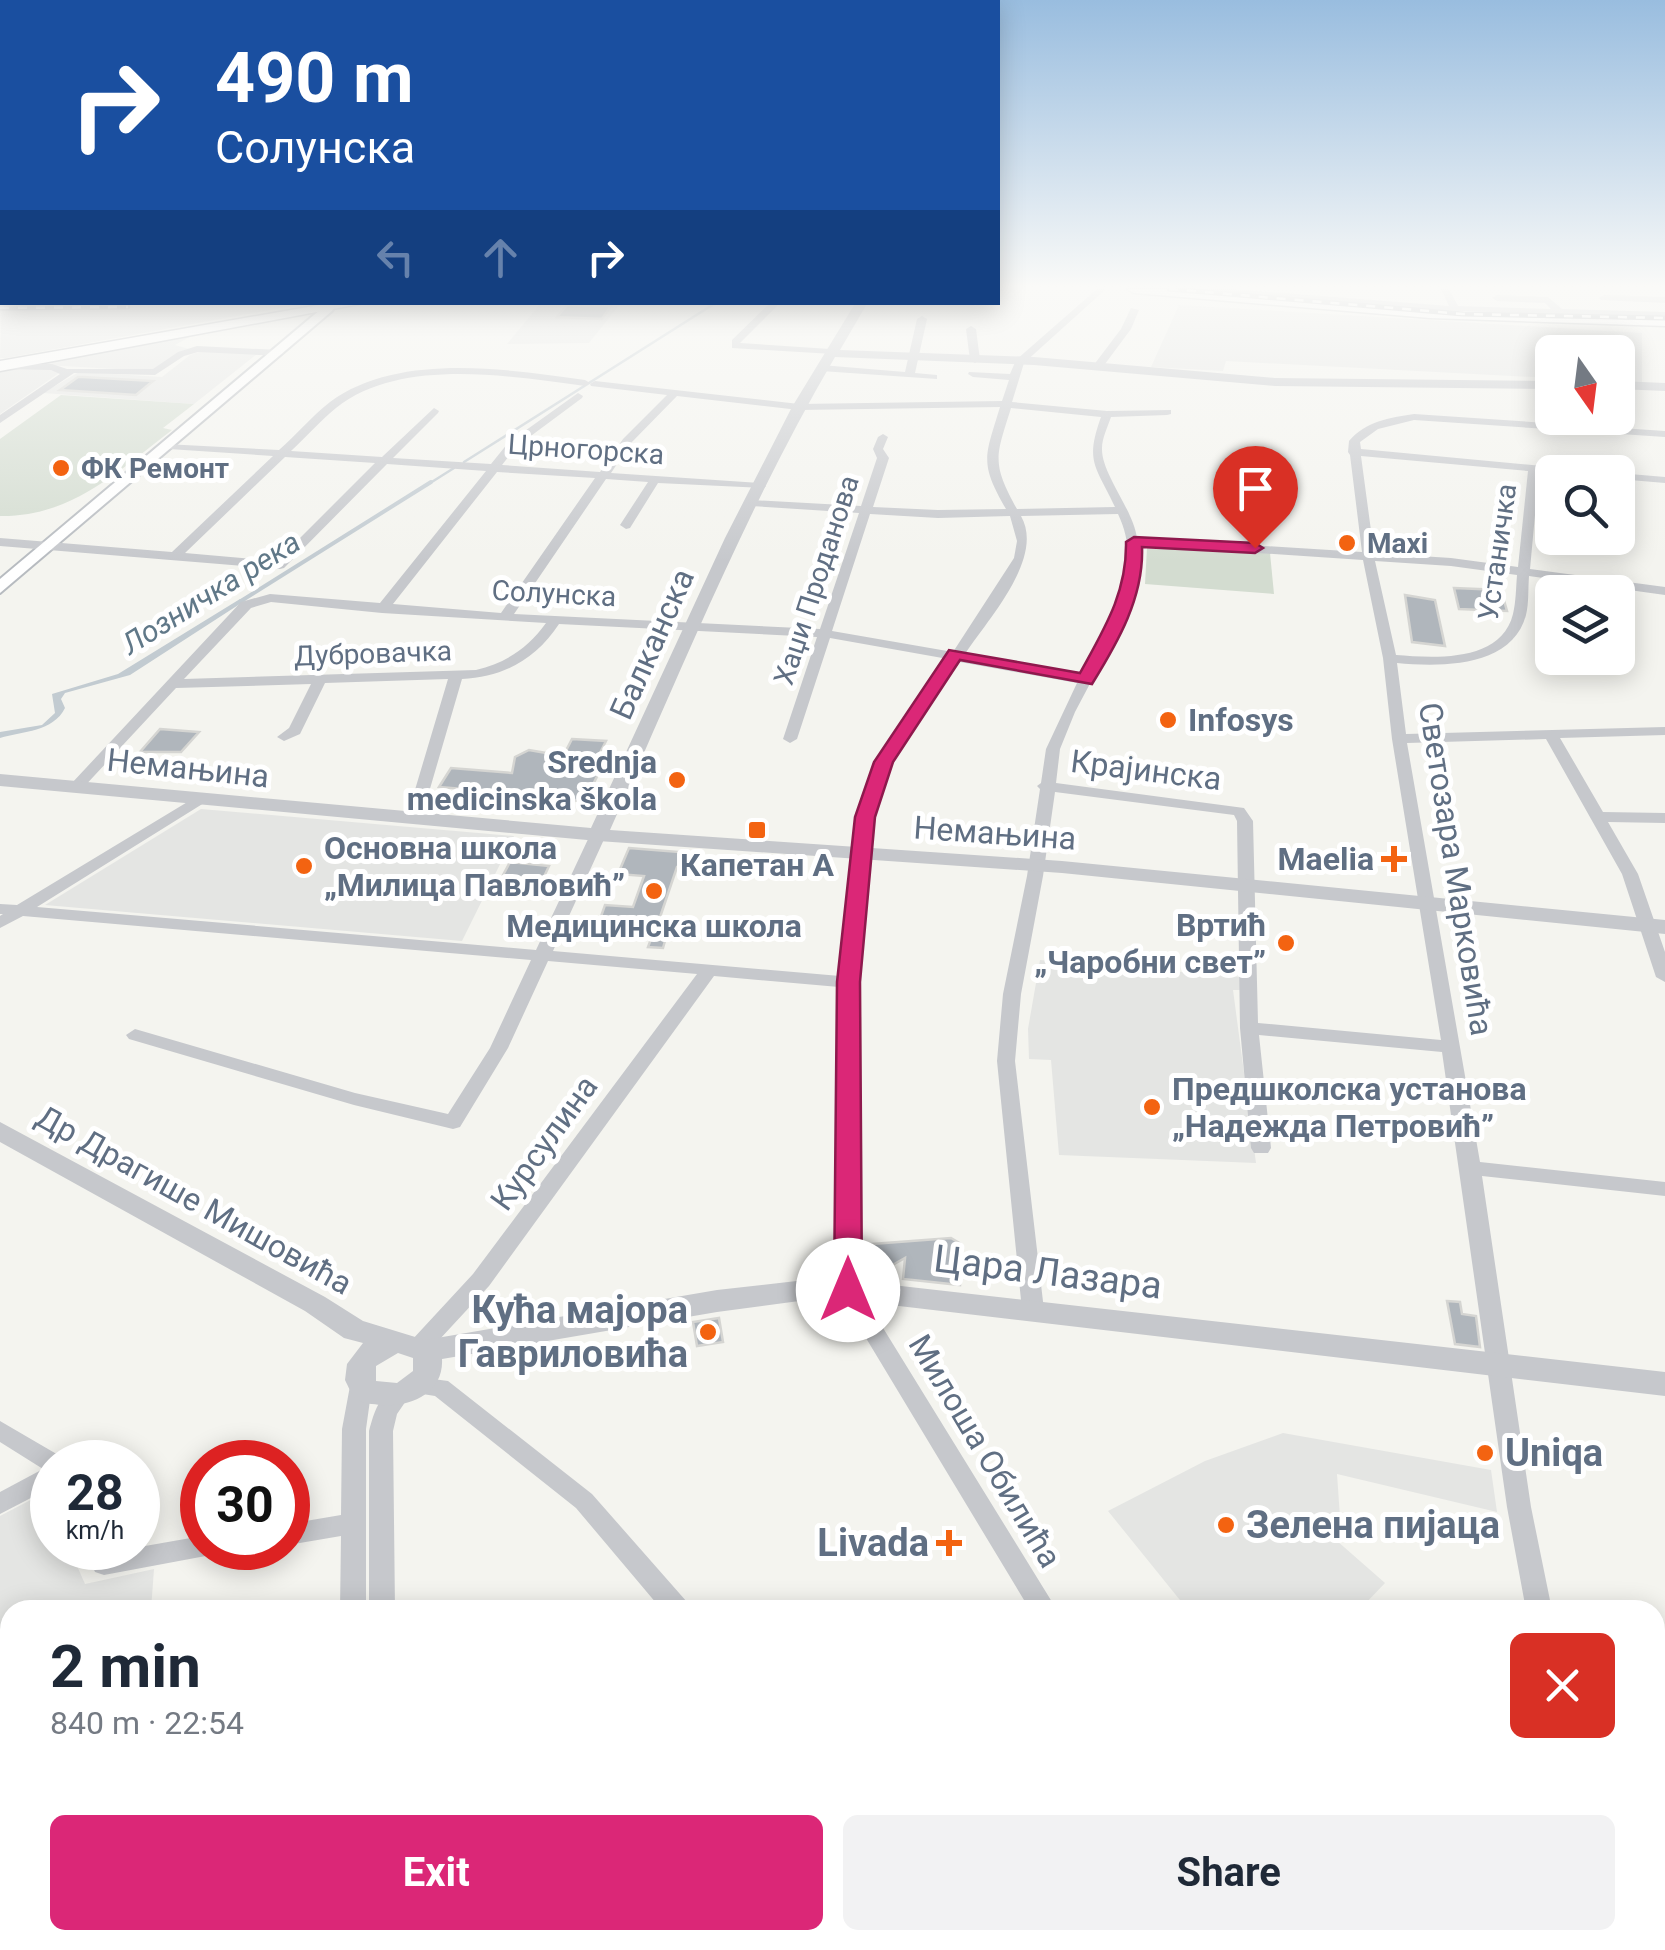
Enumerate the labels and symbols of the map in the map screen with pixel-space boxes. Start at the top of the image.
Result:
north arrow [1535,335,1635,435]
street label: Црногорска [507,428,665,471]
pin [1213,446,1298,549]
place label: ФК Ремонт [81,452,229,485]
marker: ФК Ремонт [50,457,72,479]
street label: Хаџи Проданова [767,471,866,689]
street label: Устаничка [1472,482,1523,623]
water label: Лозничка река [114,524,306,662]
place label: Maxi [1367,527,1428,560]
marker: Maxi [1336,532,1358,554]
street label: Балканска [602,563,702,725]
street label: Солунска [491,574,617,613]
street label: Дубровачка [293,634,453,673]
street label: Светозара Марковића [1411,700,1501,1038]
place label: Infosys [1188,701,1294,739]
marker: Infosys [1157,709,1179,731]
street label: Немањина [105,741,271,795]
street label: Крајинска [1068,742,1224,798]
place label: Srednja medicinska škola [407,743,657,818]
marker: Srednja medicinska škola [666,769,688,791]
street label: Немањина [912,808,1078,858]
marker: Капетан А [746,819,768,841]
place label: Основна школа „Милица Павловић” [324,829,625,904]
place label: Maelia [1278,840,1374,878]
place label: Капетан А [680,846,834,884]
marker: Maelia [1383,848,1405,870]
marker: Основна школа „Милица Павловић” [293,855,315,877]
marker: Медицинска школа [643,880,665,902]
place label: Вртић „Чаробни свет” [1034,906,1266,981]
place label: Медицинска школа [506,907,802,945]
marker: Вртић „Чаробни свет” [1275,932,1297,954]
street label: Курсулина [482,1068,606,1218]
place label: Предшколска установа „Надежда Петровић” [1172,1070,1527,1145]
marker: Предшколска установа „Надежда Петровић” [1141,1096,1163,1118]
street label: Др Драгише Мишовића [30,1097,358,1303]
street label: Цара Лазара [931,1236,1165,1308]
position arrow [796,1238,900,1342]
place label: Кућа мајора Гавриловића [458,1288,688,1376]
marker: Кућа мајора Гавриловића [697,1321,719,1343]
street label: Милоша Обилића [901,1328,1069,1574]
place label: Uniqa [1505,1431,1603,1475]
speed limit sign: 30 [180,1440,310,1570]
marker: Uniqa [1474,1442,1496,1464]
place label: Зелена пијаца [1246,1503,1500,1547]
marker: Зелена пијаца [1215,1514,1237,1536]
place label: Livada [817,1521,929,1565]
marker: Livada [938,1532,960,1554]

